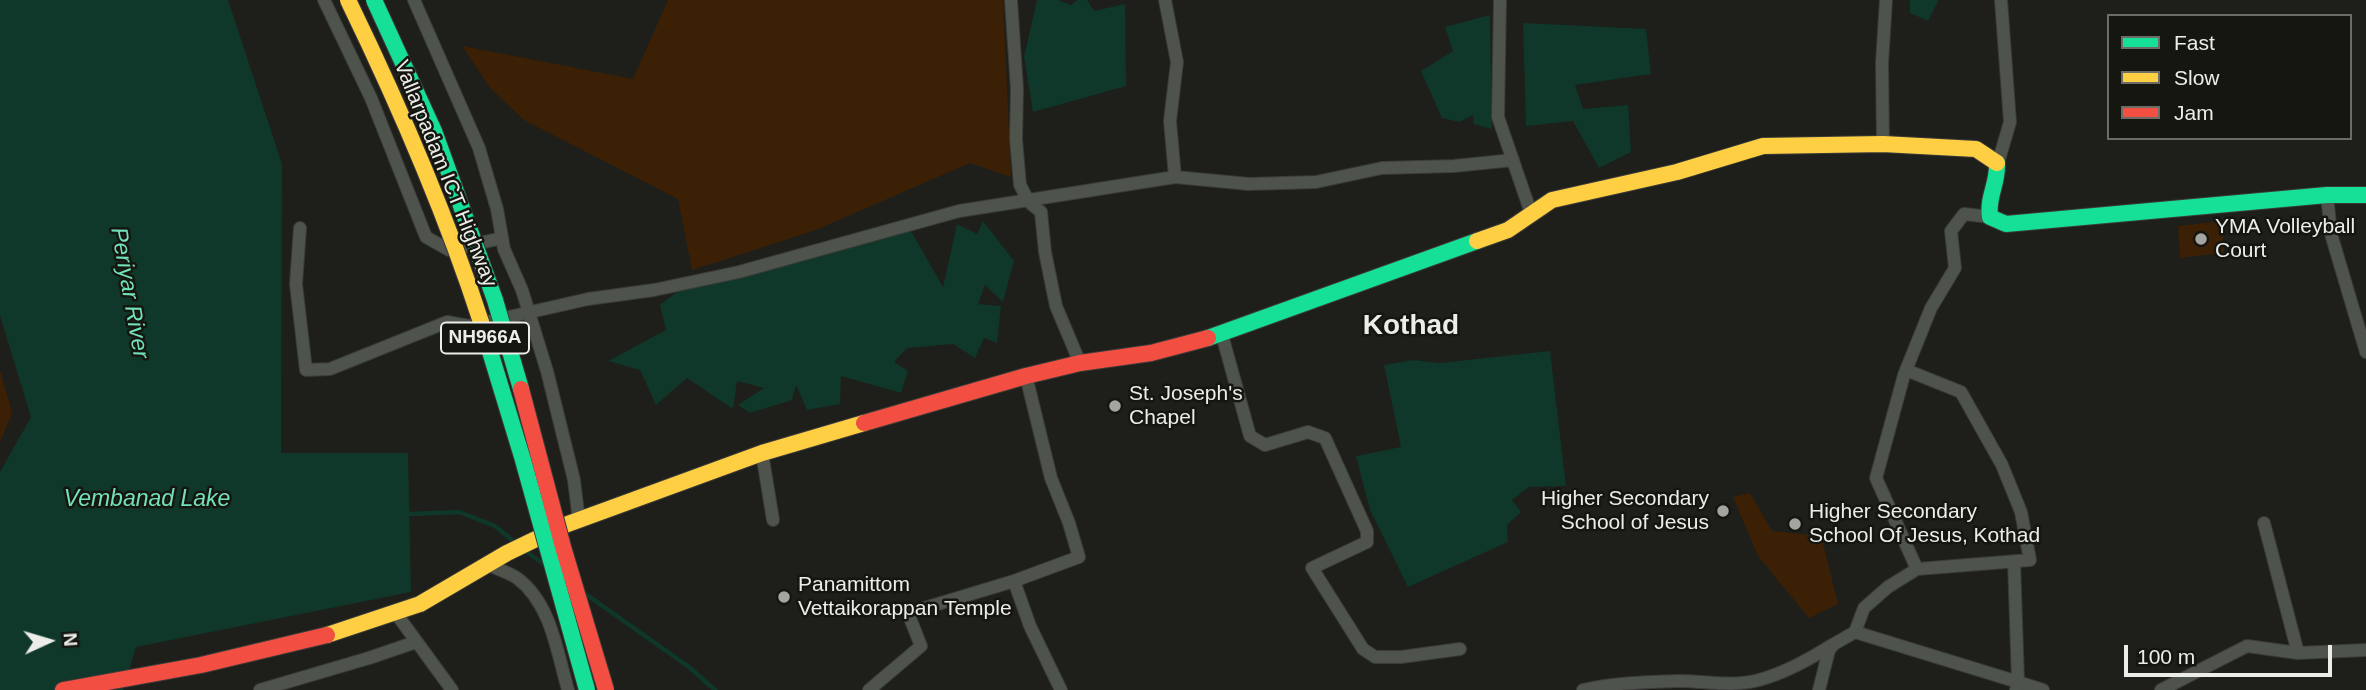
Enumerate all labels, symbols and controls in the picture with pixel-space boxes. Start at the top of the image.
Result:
legend [2107,14,2352,140]
text: Fast [2174,31,2215,54]
street label: Vallarpadam ICT Highway [388,57,502,291]
text: Slow [2174,66,2220,89]
text: Jam [2174,101,2214,124]
place label: YMA Volleyball Court [2215,214,2355,264]
water label: Periyar River [104,225,154,361]
marker: YMA Volleyball Court [2193,231,2209,247]
district label: Kothad [1363,309,1459,343]
road number: NH966A [441,322,529,354]
place label: St. Joseph's Chapel [1129,381,1243,431]
marker: St. Joseph's Chapel [1107,398,1123,414]
water label: Vembanad Lake [64,486,230,514]
place label: Higher Secondary School of Jesus [1541,486,1709,536]
place label: Higher Secondary School Of Jesus, Kothad [1809,499,2040,549]
marker: Higher Secondary School of Jesus [1715,503,1731,519]
marker: Higher Secondary School Of Jesus, Kothad [1787,516,1803,532]
place label: Panamittom Vettaikorappan Temple [798,572,1012,622]
marker: Panamittom Vettaikorappan Temple [776,589,792,605]
north arrow [14,606,84,676]
scale bar [2128,630,2336,674]
text: N [59,632,81,647]
text: 100 m [2137,645,2195,668]

